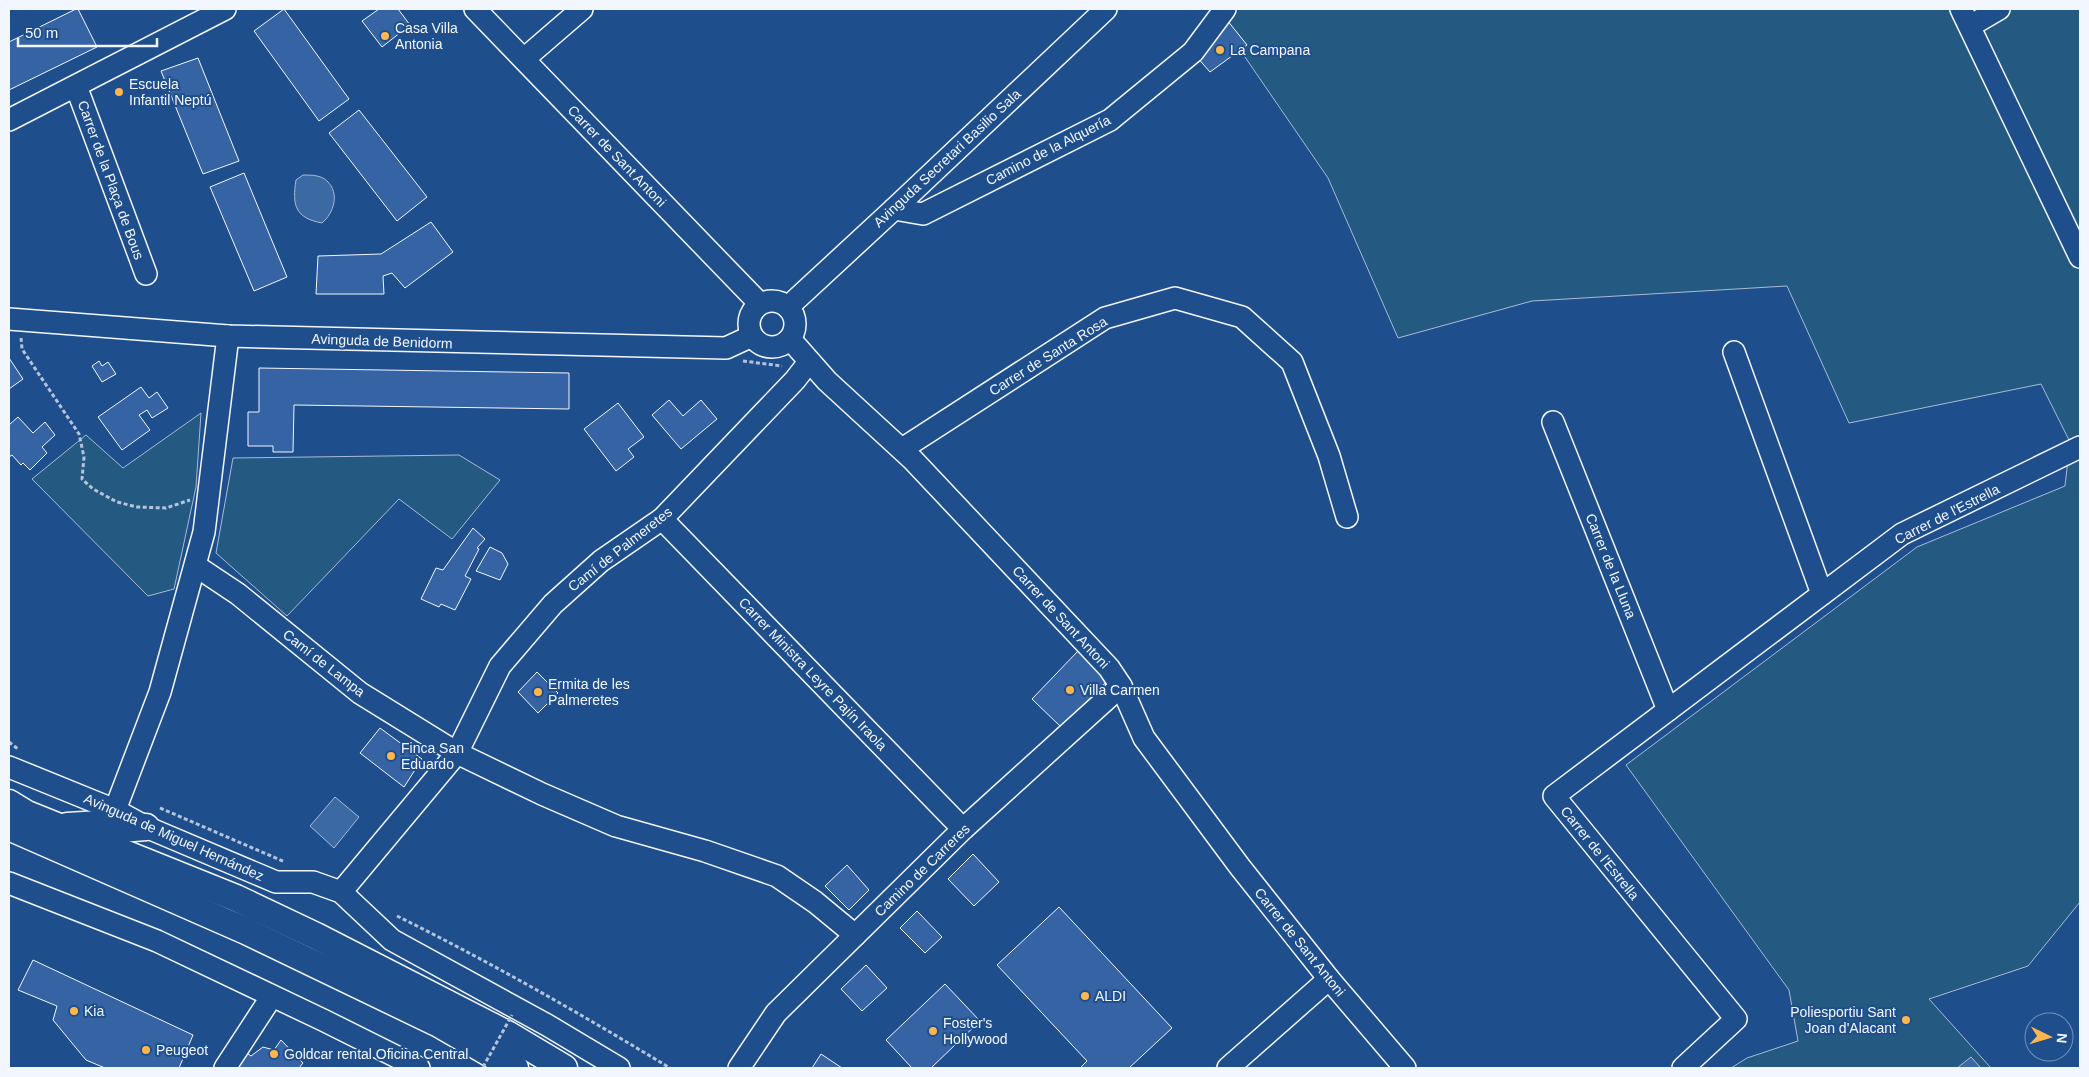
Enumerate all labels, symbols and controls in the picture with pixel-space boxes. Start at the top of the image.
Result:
scale bar [18,15,156,47]
place label: Casa Villa Antonia [395,20,458,52]
text: 50 m [25,24,58,41]
marker: Casa Villa Antonia [379,30,391,42]
place label: La Campana [1230,42,1310,58]
marker: La Campana [1214,44,1226,56]
place label: Escuela Infantil Neptú [129,76,212,108]
street label: Avinguda Secretari Basilio Sala [870,85,1024,230]
marker: Escuela Infantil Neptú [113,86,125,98]
street label: Carrer de la Plaça de Bous [75,98,147,262]
street label: Carrer de Sant Antoni [564,102,670,210]
street label: Camino de la Alquería [983,112,1113,188]
street label: Carrer de Santa Rosa [986,313,1110,399]
street label: Avinguda de Benidorm [311,331,453,351]
street label: Carrer de l'Estrella [1892,481,2002,547]
street label: Camí de Palmeretes [565,503,675,595]
street label: Carrer de la Lluna [1583,511,1639,621]
street label: Carrer de Sant Antoni [1009,562,1113,672]
street label: Carrer Ministra Leyre Pajín Iraola [736,594,891,754]
street label: Camí de Lampa [280,626,368,700]
place label: Ermita de les Palmeretes [548,676,630,708]
place label: Villa Carmen [1080,682,1160,698]
marker: Villa Carmen [1064,684,1076,696]
marker: Ermita de les Palmeretes [532,686,544,698]
place label: Finca San Eduardo [401,740,464,772]
marker: Finca San Eduardo [385,750,397,762]
street label: Avinguda de Miguel Hernández [82,790,266,884]
street label: Carrer de l'Estrella [1557,803,1643,903]
street label: Camino de Carreres [871,820,973,920]
street label: Carrer de Sant Antoni [1251,885,1349,999]
place label: ALDI [1095,988,1126,1004]
marker: ALDI [1079,990,1091,1002]
place label: Kia [84,1003,104,1019]
place label: Poliesportiu Sant Joan d'Alacant [1790,1004,1896,1036]
marker: Kia [68,1005,80,1017]
north arrow [2024,1012,2074,1062]
marker: Poliesportiu Sant Joan d'Alacant [1900,1014,1912,1026]
place label: Foster's Hollywood [943,1015,1008,1047]
marker: Foster's Hollywood [927,1025,939,1037]
text: N [2054,1032,2070,1044]
place label: Peugeot [156,1042,208,1058]
marker: Peugeot [140,1044,152,1056]
place label: Goldcar rental Oficina Central [284,1046,468,1062]
marker: Goldcar rental Oficina Central [268,1048,280,1060]

